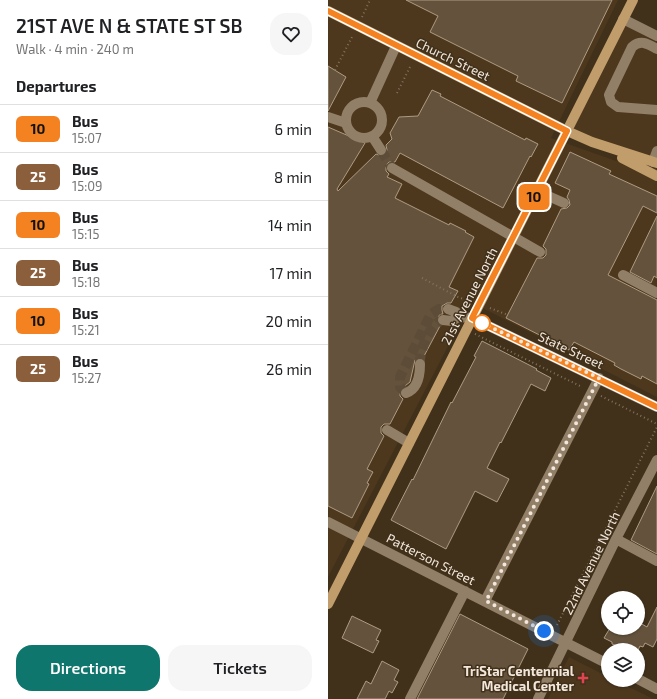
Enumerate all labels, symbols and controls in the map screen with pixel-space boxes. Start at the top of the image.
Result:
button: heart [270,13,312,55]
text: 21ST AVE N & STATE ST SB [16,14,242,37]
street label: Church Street [413,34,493,84]
text: Walk · 4 min · 240 m [16,41,134,57]
text: Departures [16,77,96,95]
text: Bus [72,112,98,130]
text: 10 [31,120,45,137]
text: 6 min [274,120,312,138]
text: 15:07 [72,130,102,146]
text: Bus [72,160,98,178]
text: 25 [30,168,46,185]
text: 8 min [274,168,312,186]
text: 15:09 [72,178,103,194]
line badge: 10 [516,184,552,210]
text: 10 [527,188,541,205]
text: Bus [72,208,98,226]
text: 10 [31,216,45,233]
text: 14 min [268,216,312,234]
text: 15:15 [72,226,99,242]
street label: 21st Avenue North [438,245,500,347]
text: Bus [72,256,98,274]
text: 25 [30,264,46,281]
text: 17 min [269,264,312,282]
text: 15:18 [72,274,100,290]
text: Bus [72,304,98,322]
text: 10 [31,312,45,329]
text: 20 min [266,312,312,330]
unlabelled marker [473,314,491,332]
text: 15:21 [72,322,100,338]
street label: State Street [536,328,606,372]
text: Bus [72,352,98,370]
text: 25 [30,360,46,377]
text: 26 min [266,360,312,378]
text: 15:27 [72,370,101,386]
street label: 22nd Avenue North [559,509,623,617]
street label: Patterson Street [384,530,478,588]
map controls [601,591,645,687]
button: locate [601,591,645,635]
your location [534,621,554,641]
button: layers [601,643,645,687]
button: Directions [16,645,160,691]
button: Tickets [168,645,312,691]
place label: TriStar Centennial Medical Center [463,663,575,694]
marker: TriStar Centennial Medical Center [577,672,589,684]

